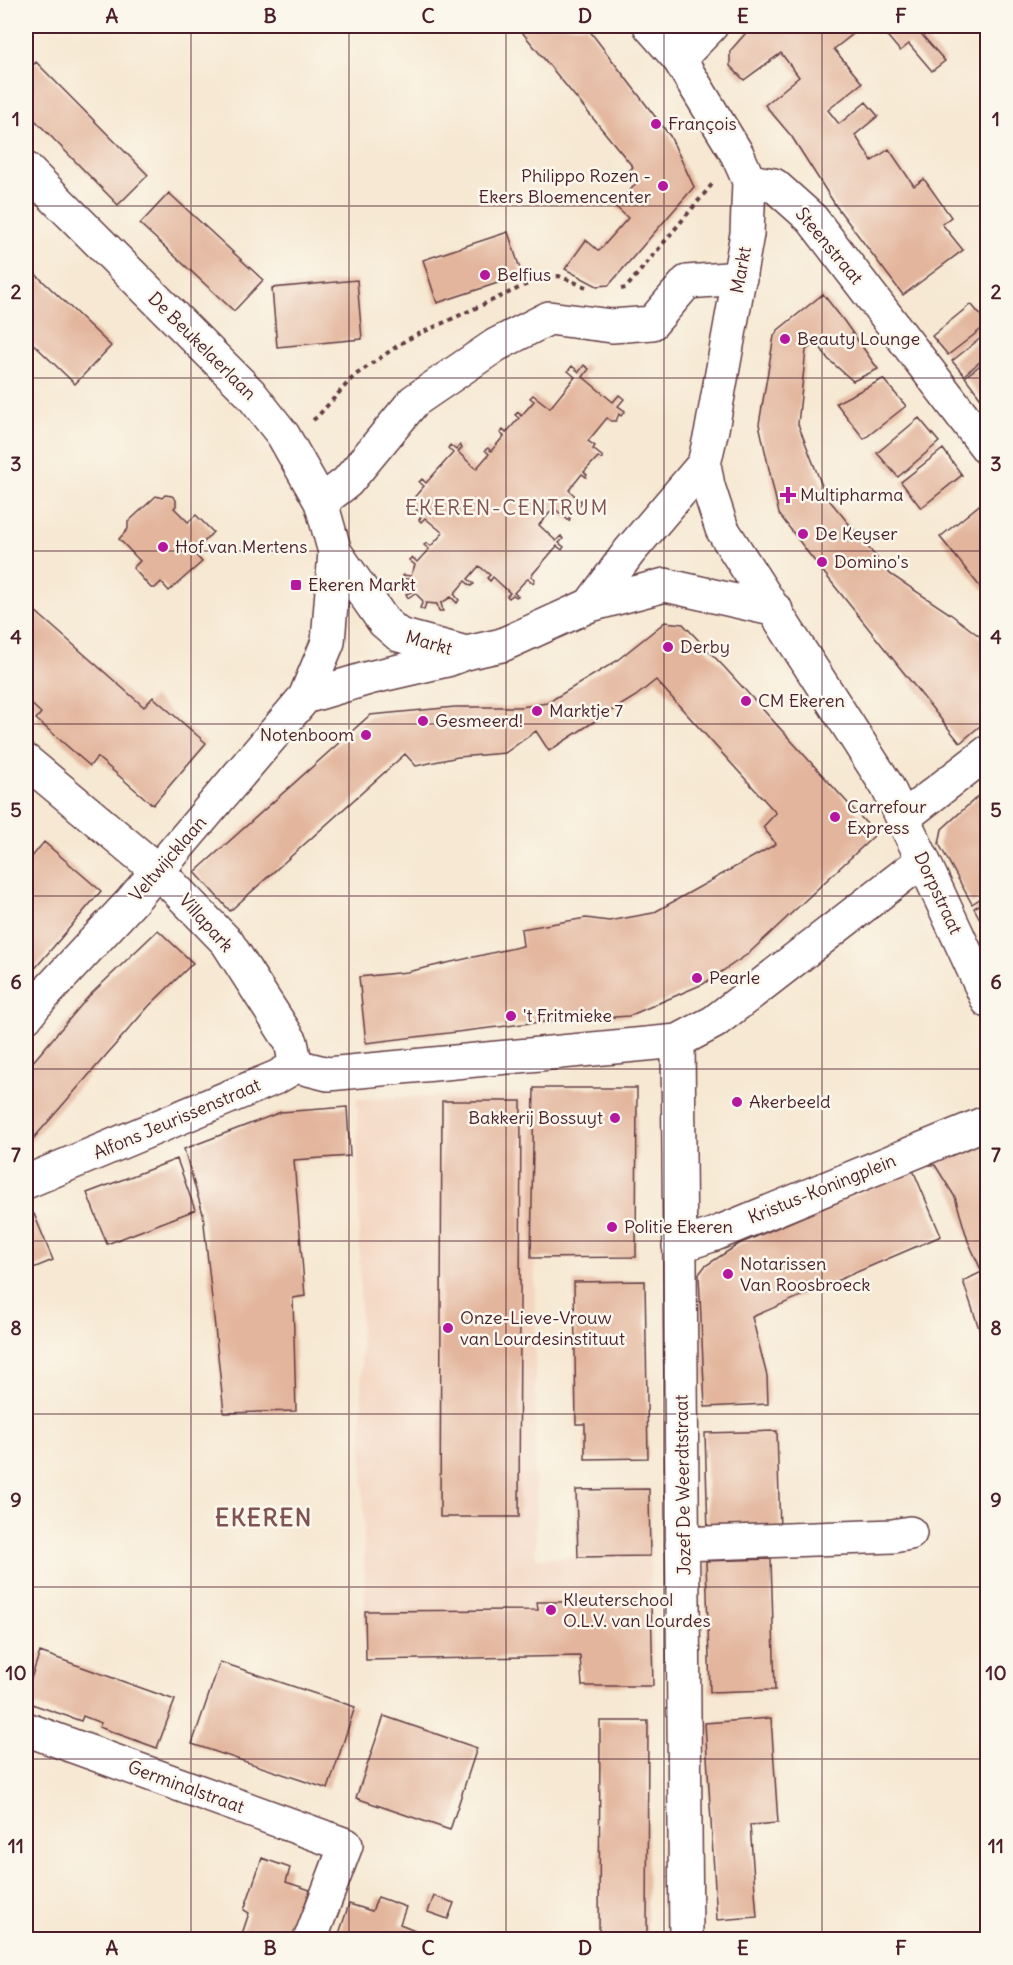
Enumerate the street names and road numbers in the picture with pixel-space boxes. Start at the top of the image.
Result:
street label: Steenstraat [791,203,868,289]
street label: Markt [725,245,756,295]
street label: De Beukelaerlaan [143,287,261,405]
street label: Markt [403,625,455,660]
street label: Veltwijcklaan [124,811,211,906]
street label: Dorpstraat [909,848,968,938]
street label: Villapark [174,889,239,957]
street label: Alfons Jeurissenstraat [90,1073,264,1164]
street label: Kristus-Koningplein [745,1148,899,1229]
street label: Jozef De Weerdtstraat [669,1394,696,1576]
street label: Germinalstraat [125,1755,248,1818]

